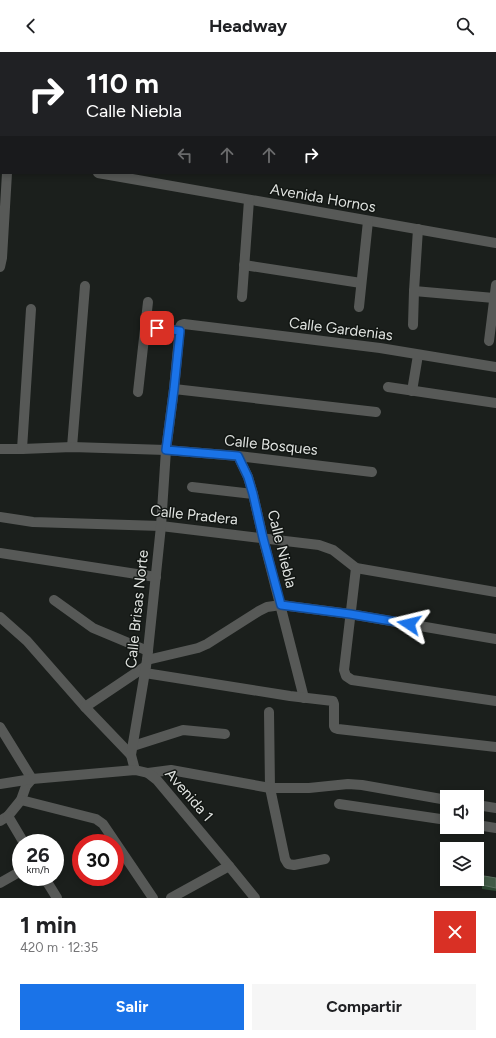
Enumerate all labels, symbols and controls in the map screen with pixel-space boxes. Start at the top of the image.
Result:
icon: back [20,15,42,37]
text: Headway [209,15,287,37]
icon: search [454,15,476,37]
text: 110 m [86,66,159,100]
icon: right [20,68,72,120]
text: Calle Niebla [86,100,182,122]
icon: left [174,144,196,166]
icon: ahead [216,144,238,166]
icon: ahead [258,144,280,166]
icon: right [300,144,322,166]
street label: Avenida Hornos [269,180,377,216]
pin [140,311,174,345]
street label: Calle Gardenias [288,314,394,344]
icon: arrive [146,317,168,339]
street label: Calle Bosques [223,431,319,459]
street label: Calle Pradera [149,501,239,529]
street label: Calle Niebla [264,508,300,590]
street label: Calle Brisas Norte [122,549,152,669]
position arrow [388,603,430,645]
street label: Avenida 1 [161,765,217,825]
map controls [440,790,484,886]
button: sound [440,790,484,834]
speed limit sign: 30 [72,834,124,886]
button: layers [440,842,484,886]
text: 26 [26,843,50,867]
text: km/h [27,863,49,876]
text: 1 min [20,910,77,939]
button: close [434,911,476,953]
text: 420 m · 12:35 [20,940,98,955]
button: Salir [20,984,244,1030]
button: Compartir [252,984,476,1030]

